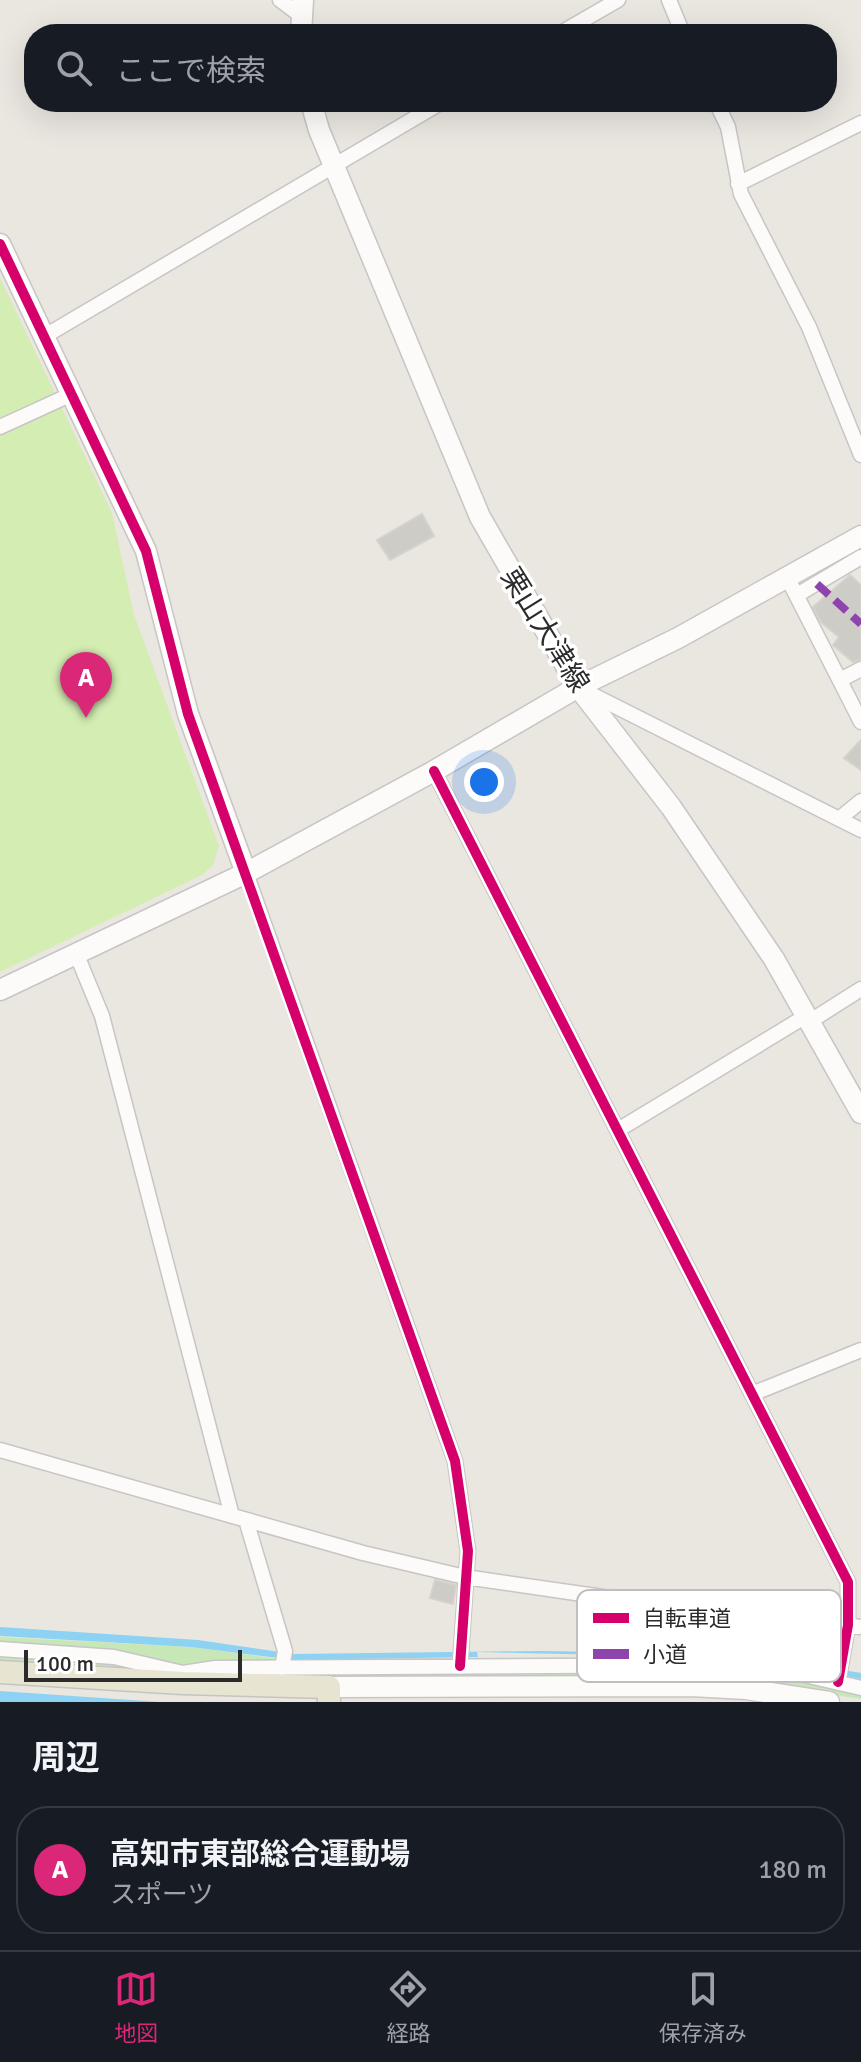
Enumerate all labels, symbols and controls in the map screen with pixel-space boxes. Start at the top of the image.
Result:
search box [24,24,837,112]
icon: search [52,46,96,90]
text: ここで検索 [116,53,266,90]
street label: 栗山大津線 [493,562,597,698]
pin: A [60,652,112,718]
your location [464,762,504,802]
legend [577,1590,841,1682]
text: 自転車道 [643,1605,731,1632]
text: 小道 [643,1641,687,1668]
scale bar [24,1646,242,1682]
text: 100 m [36,1650,94,1677]
text: 周辺 [32,1737,100,1779]
text: 高知市東部総合運動場 [110,1836,410,1873]
text: A [52,1854,68,1886]
text: 180 m [758,1854,827,1886]
text: スポーツ [110,1879,213,1911]
tab: 地図 [114,1967,158,2047]
tab: 経路 [386,1967,431,2047]
tab: 保存済み [659,1967,747,2047]

